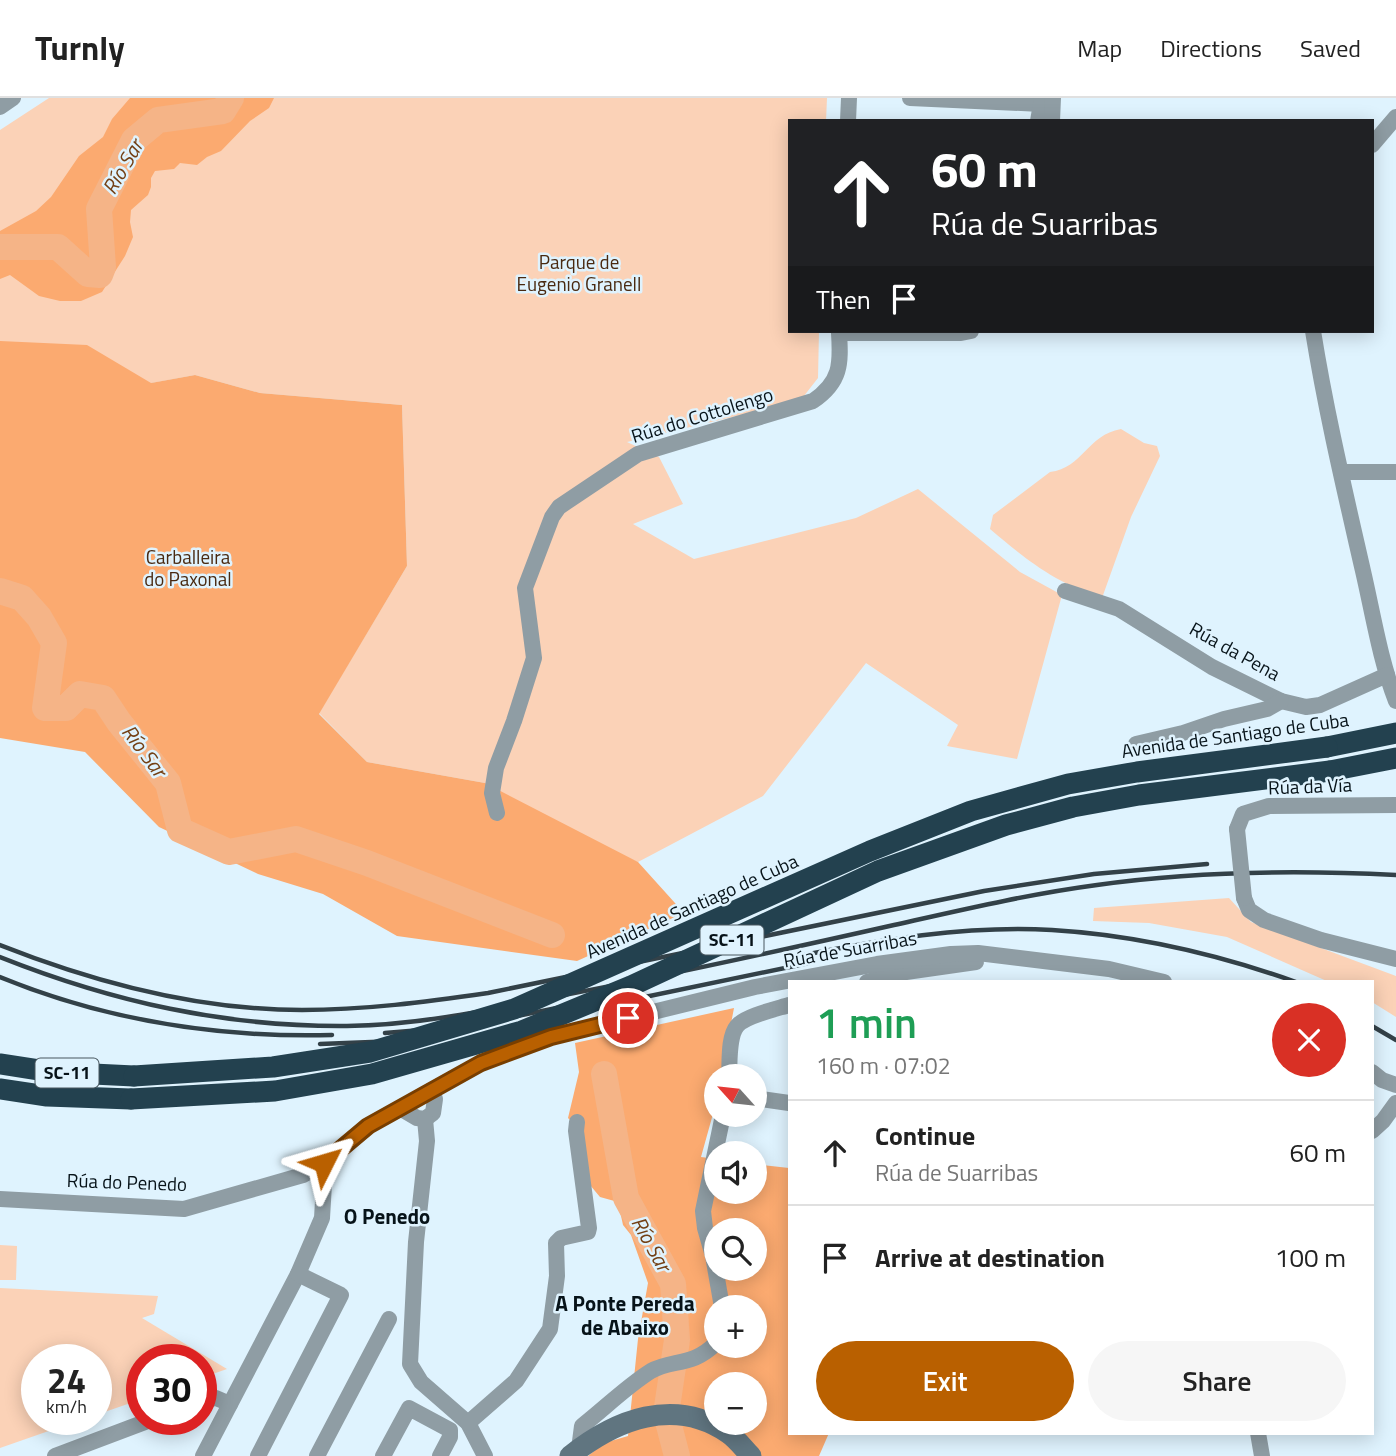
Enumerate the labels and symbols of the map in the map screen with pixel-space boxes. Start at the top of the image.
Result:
water label: Río Sar [94,131,152,200]
park label: Parque de Eugenio Granell [517,247,641,298]
street label: Rúa do Cottolengo [627,379,776,450]
park label: Carballeira do Paxonal [144,542,232,593]
street label: Rúa da Pena [1185,614,1286,688]
street label: Avenida de Santiago de Cuba [1119,704,1351,765]
water label: Río Sar [114,717,177,785]
street label: Rúa da Vía [1268,770,1353,801]
street label: Avenida de Santiago de Cuba [581,845,803,965]
street label: Rúa de Suarribas [781,922,919,974]
road number: SC-11 [700,926,764,954]
pin [598,988,658,1048]
road number: SC-11 [36,1058,98,1088]
north arrow [704,1064,766,1127]
position arrow [287,1126,361,1200]
street label: Rúa do Penedo [66,1165,188,1198]
district label: O Penedo [344,1200,430,1232]
water label: Río Sar [624,1210,681,1279]
district label: A Ponte Pereda de Abaixo [555,1287,695,1343]
speed limit sign: 30 [126,1344,217,1435]

